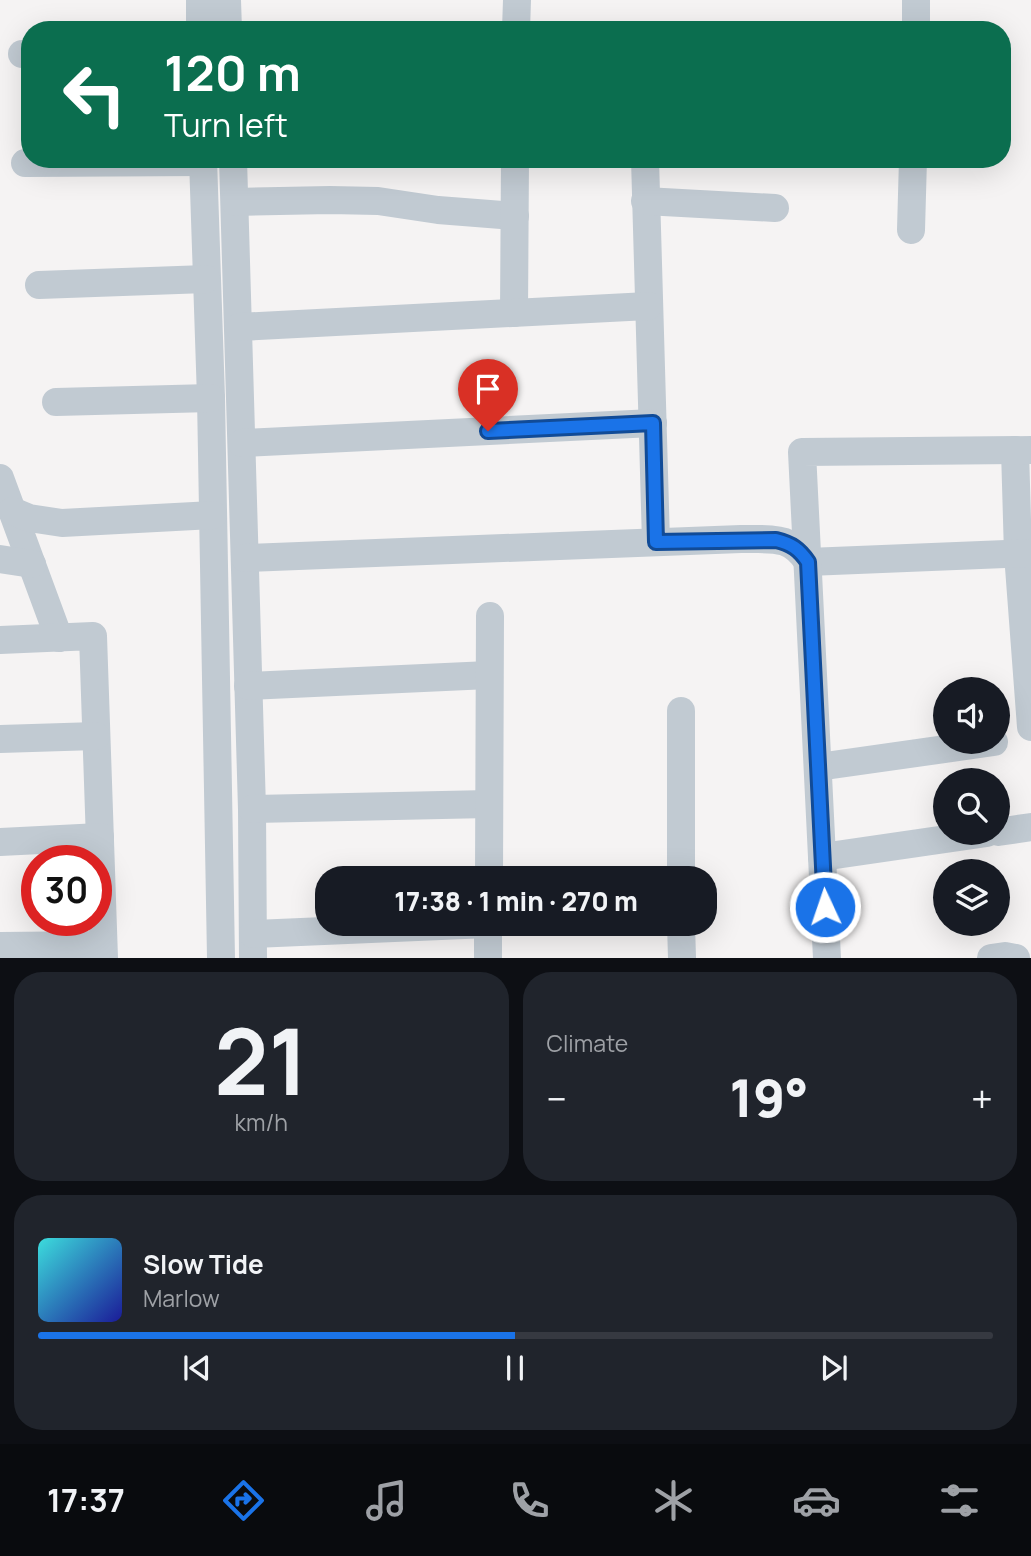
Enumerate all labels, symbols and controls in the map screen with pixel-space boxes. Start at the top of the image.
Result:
text: 120 m [164,39,301,106]
icon: left [49,49,140,140]
text: Turn left [164,103,288,147]
pin [458,359,518,431]
icon: arrive [469,370,507,408]
map controls [933,677,1010,936]
button: sound [933,677,1010,754]
button: search [933,768,1010,845]
speed limit sign: 30 [21,845,112,936]
button: layers [933,859,1010,936]
position arrow [788,870,862,944]
text: 17:38 · 1 min · 270 m [394,883,638,919]
text: 21 [214,998,308,1122]
text: Climate [547,1027,628,1059]
text: 19° [729,1062,809,1133]
text: − [547,1072,567,1124]
text: + [971,1072,993,1124]
text: km/h [235,1106,288,1138]
text: Slow Tide [143,1246,264,1282]
text: Marlow [143,1282,220,1314]
icon: previous [178,1349,216,1387]
icon: pause [496,1349,534,1387]
icon: next [815,1349,853,1387]
icon: directions [219,1476,268,1525]
icon: music [362,1476,411,1525]
icon: phone [505,1476,554,1525]
icon: climate [649,1476,698,1525]
icon: car [792,1476,841,1525]
icon: filters [935,1476,984,1525]
text: 17:37 [47,1478,125,1522]

